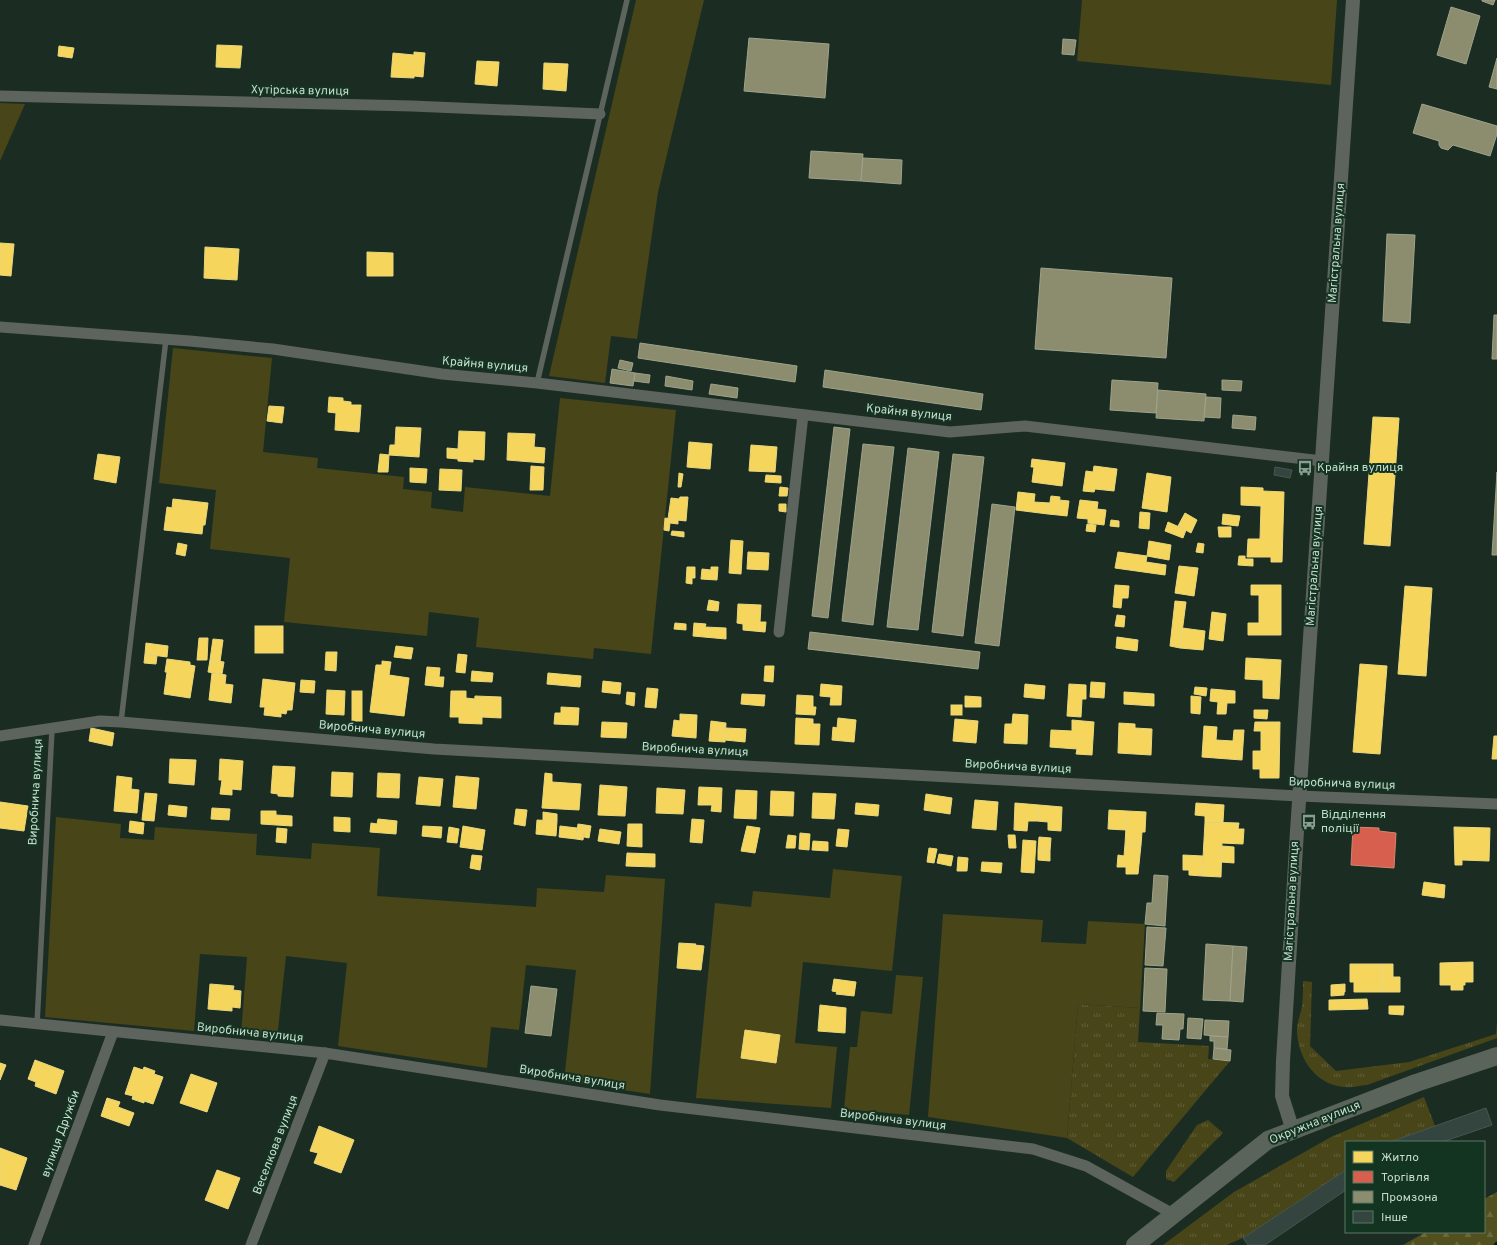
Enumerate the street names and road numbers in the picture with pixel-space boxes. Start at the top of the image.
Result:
street label: Хутірська вулиця [251,82,349,100]
street label: Магістральна вулиця [1325,183,1349,303]
street label: Крайня вулиця [441,353,529,377]
street label: Крайня вулиця [865,401,953,425]
street label: Магістральна вулиця [1303,506,1327,626]
street label: Виробнича вулиця [318,717,426,743]
street label: Виробнича вулиця [25,738,47,846]
street label: Виробнича вулиця [641,739,749,761]
street label: Виробнича вулиця [964,756,1072,778]
street label: Виробнича вулиця [1288,774,1396,794]
street label: Магістральна вулиця [1281,841,1303,961]
street label: Виробнича вулиця [196,1019,304,1047]
street label: Виробнича вулиця [518,1062,626,1094]
street label: вулиця Дружби [38,1088,84,1180]
street label: Веселкова вулиця [250,1093,302,1197]
street label: Окружна вулиця [1267,1097,1363,1149]
street label: Виробнича вулиця [839,1106,947,1134]

